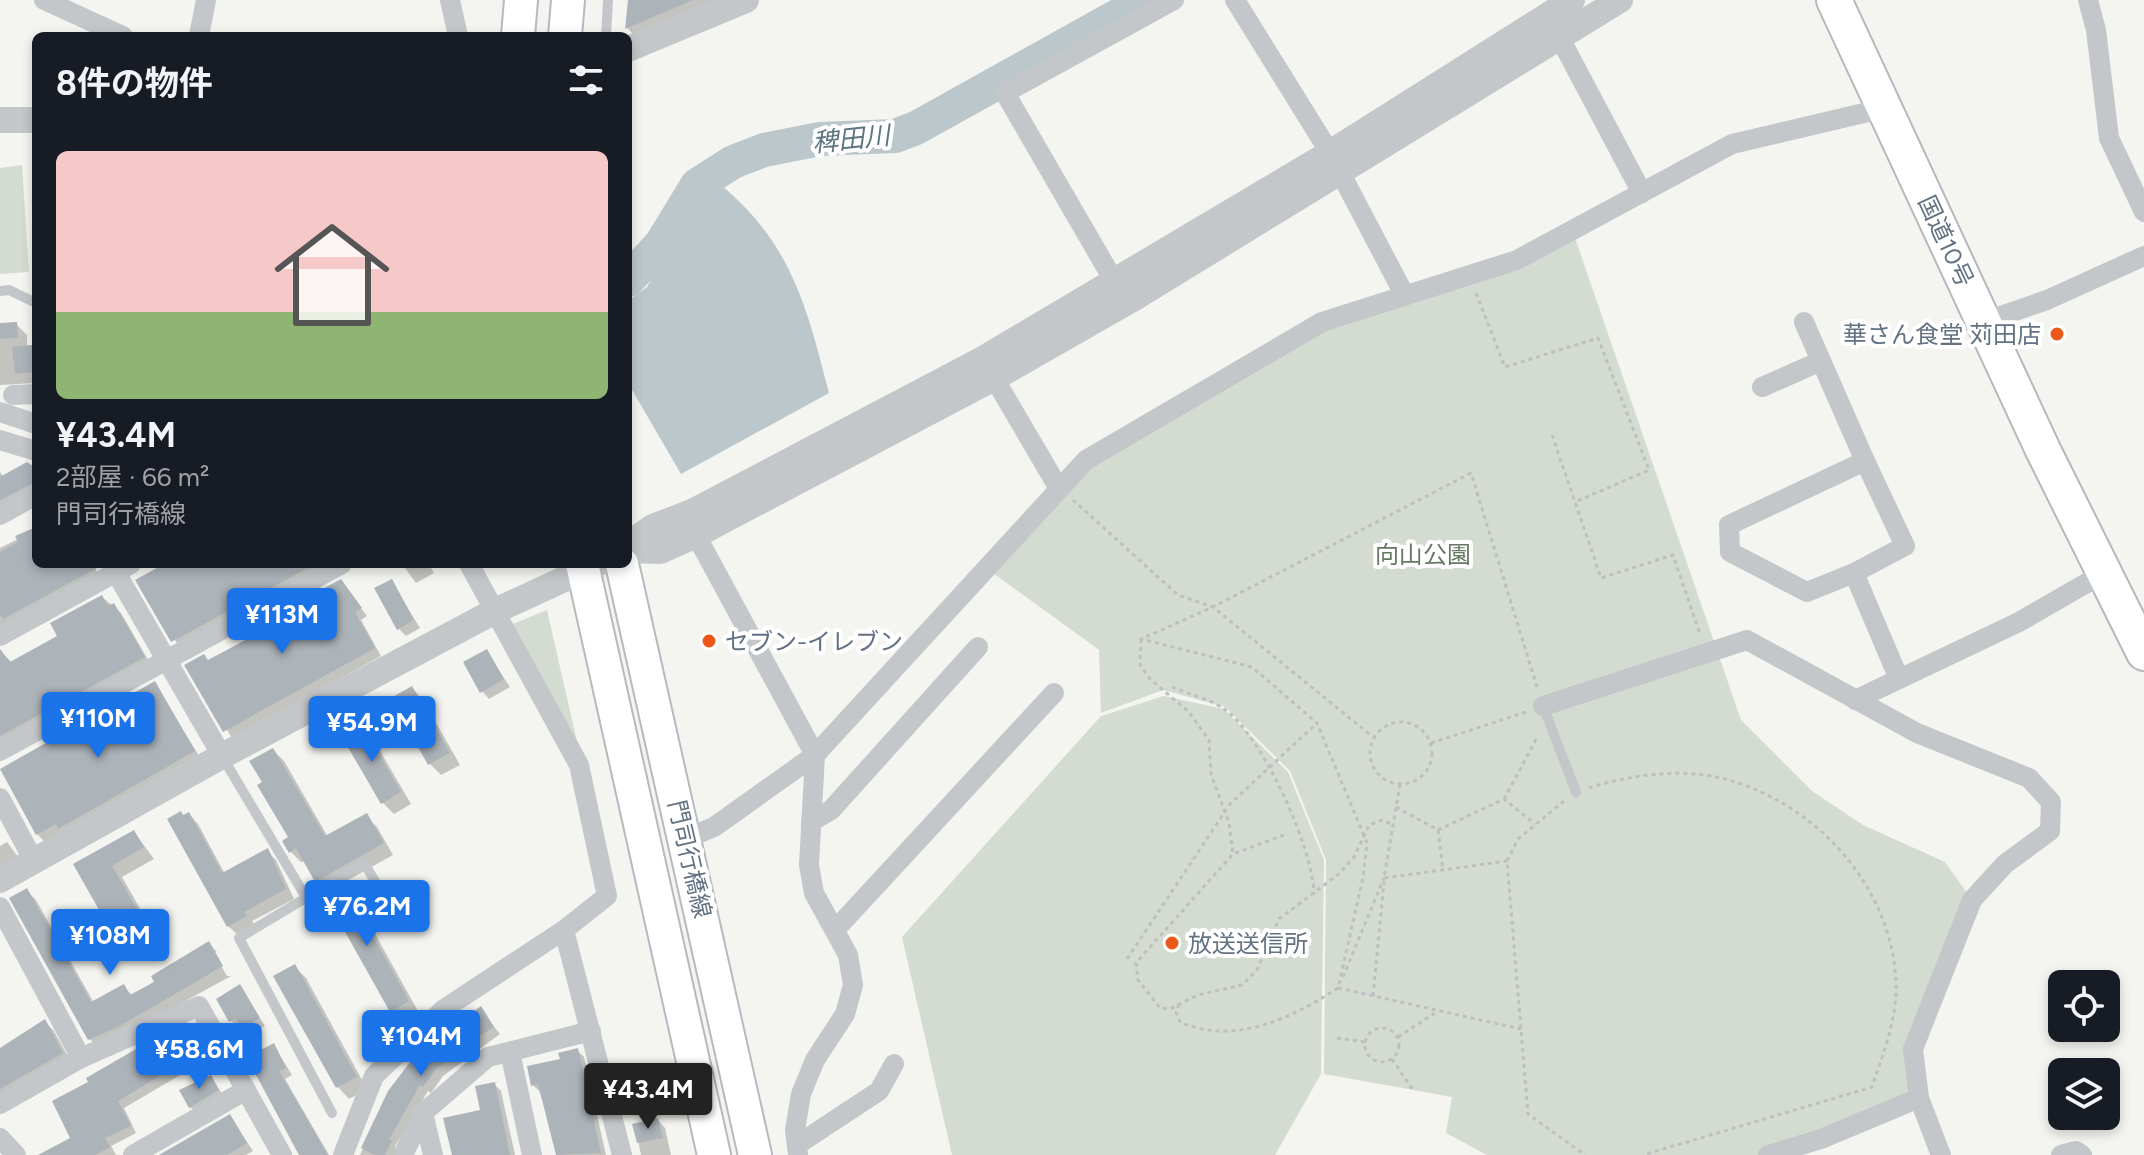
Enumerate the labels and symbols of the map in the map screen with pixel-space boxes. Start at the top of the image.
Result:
water label: 稗田川 [811,119,894,159]
street label: 国道10号 [1912,191,1980,291]
place label: 華さん食堂 苅田店 [1843,320,2041,349]
marker: 華さん食堂 苅田店 [2048,325,2066,343]
park label: 向山公園 [1375,540,1471,569]
pin: ¥113M [226,588,338,656]
place label: セブン-イレブン [725,627,903,656]
marker: セブン-イレブン [700,632,718,650]
pin: ¥110M [42,692,154,760]
pin: ¥54.9M [307,696,437,764]
street label: 門司行橋線 [662,797,718,921]
pin: ¥76.2M [302,880,432,948]
pin: ¥108M [54,909,166,977]
place label: 放送送信所 [1188,929,1308,958]
marker: 放送送信所 [1163,934,1181,952]
pin: ¥104M [365,1010,477,1078]
pin: ¥58.6M [134,1023,264,1091]
pin: ¥43.4M [583,1063,713,1131]

